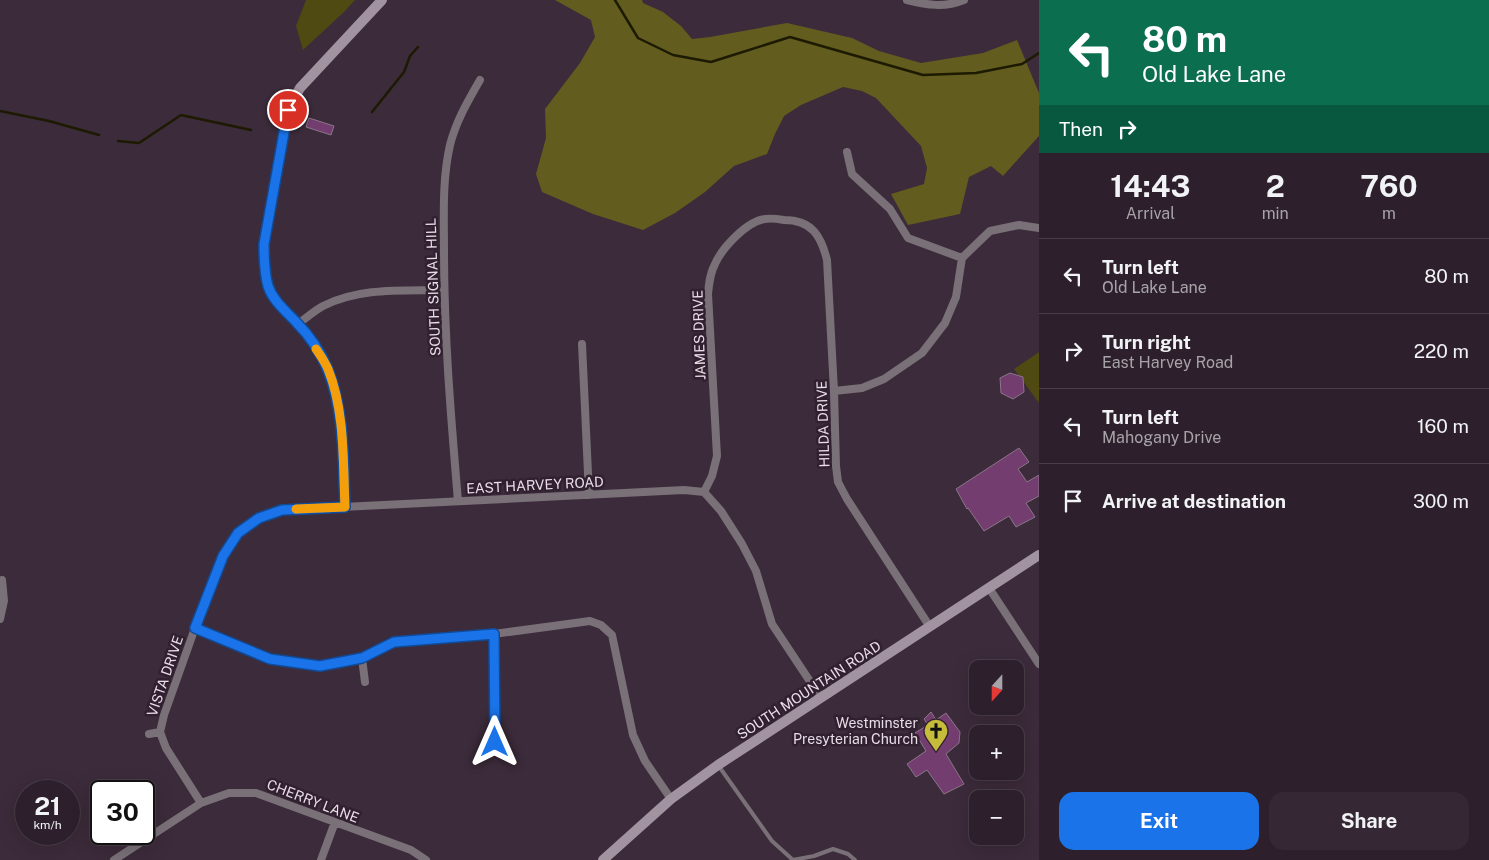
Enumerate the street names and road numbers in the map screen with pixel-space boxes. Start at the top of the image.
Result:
street label: SOUTH SIGNAL HILL [423,218,443,356]
street label: JAMES DRIVE [689,290,709,380]
street label: HILDA DRIVE [813,380,833,468]
street label: EAST HARVEY ROAD [466,473,604,497]
street label: VISTA DRIVE [144,634,186,718]
street label: SOUTH MOUNTAIN ROAD [734,638,884,742]
street label: CHERRY LANE [265,776,361,826]

